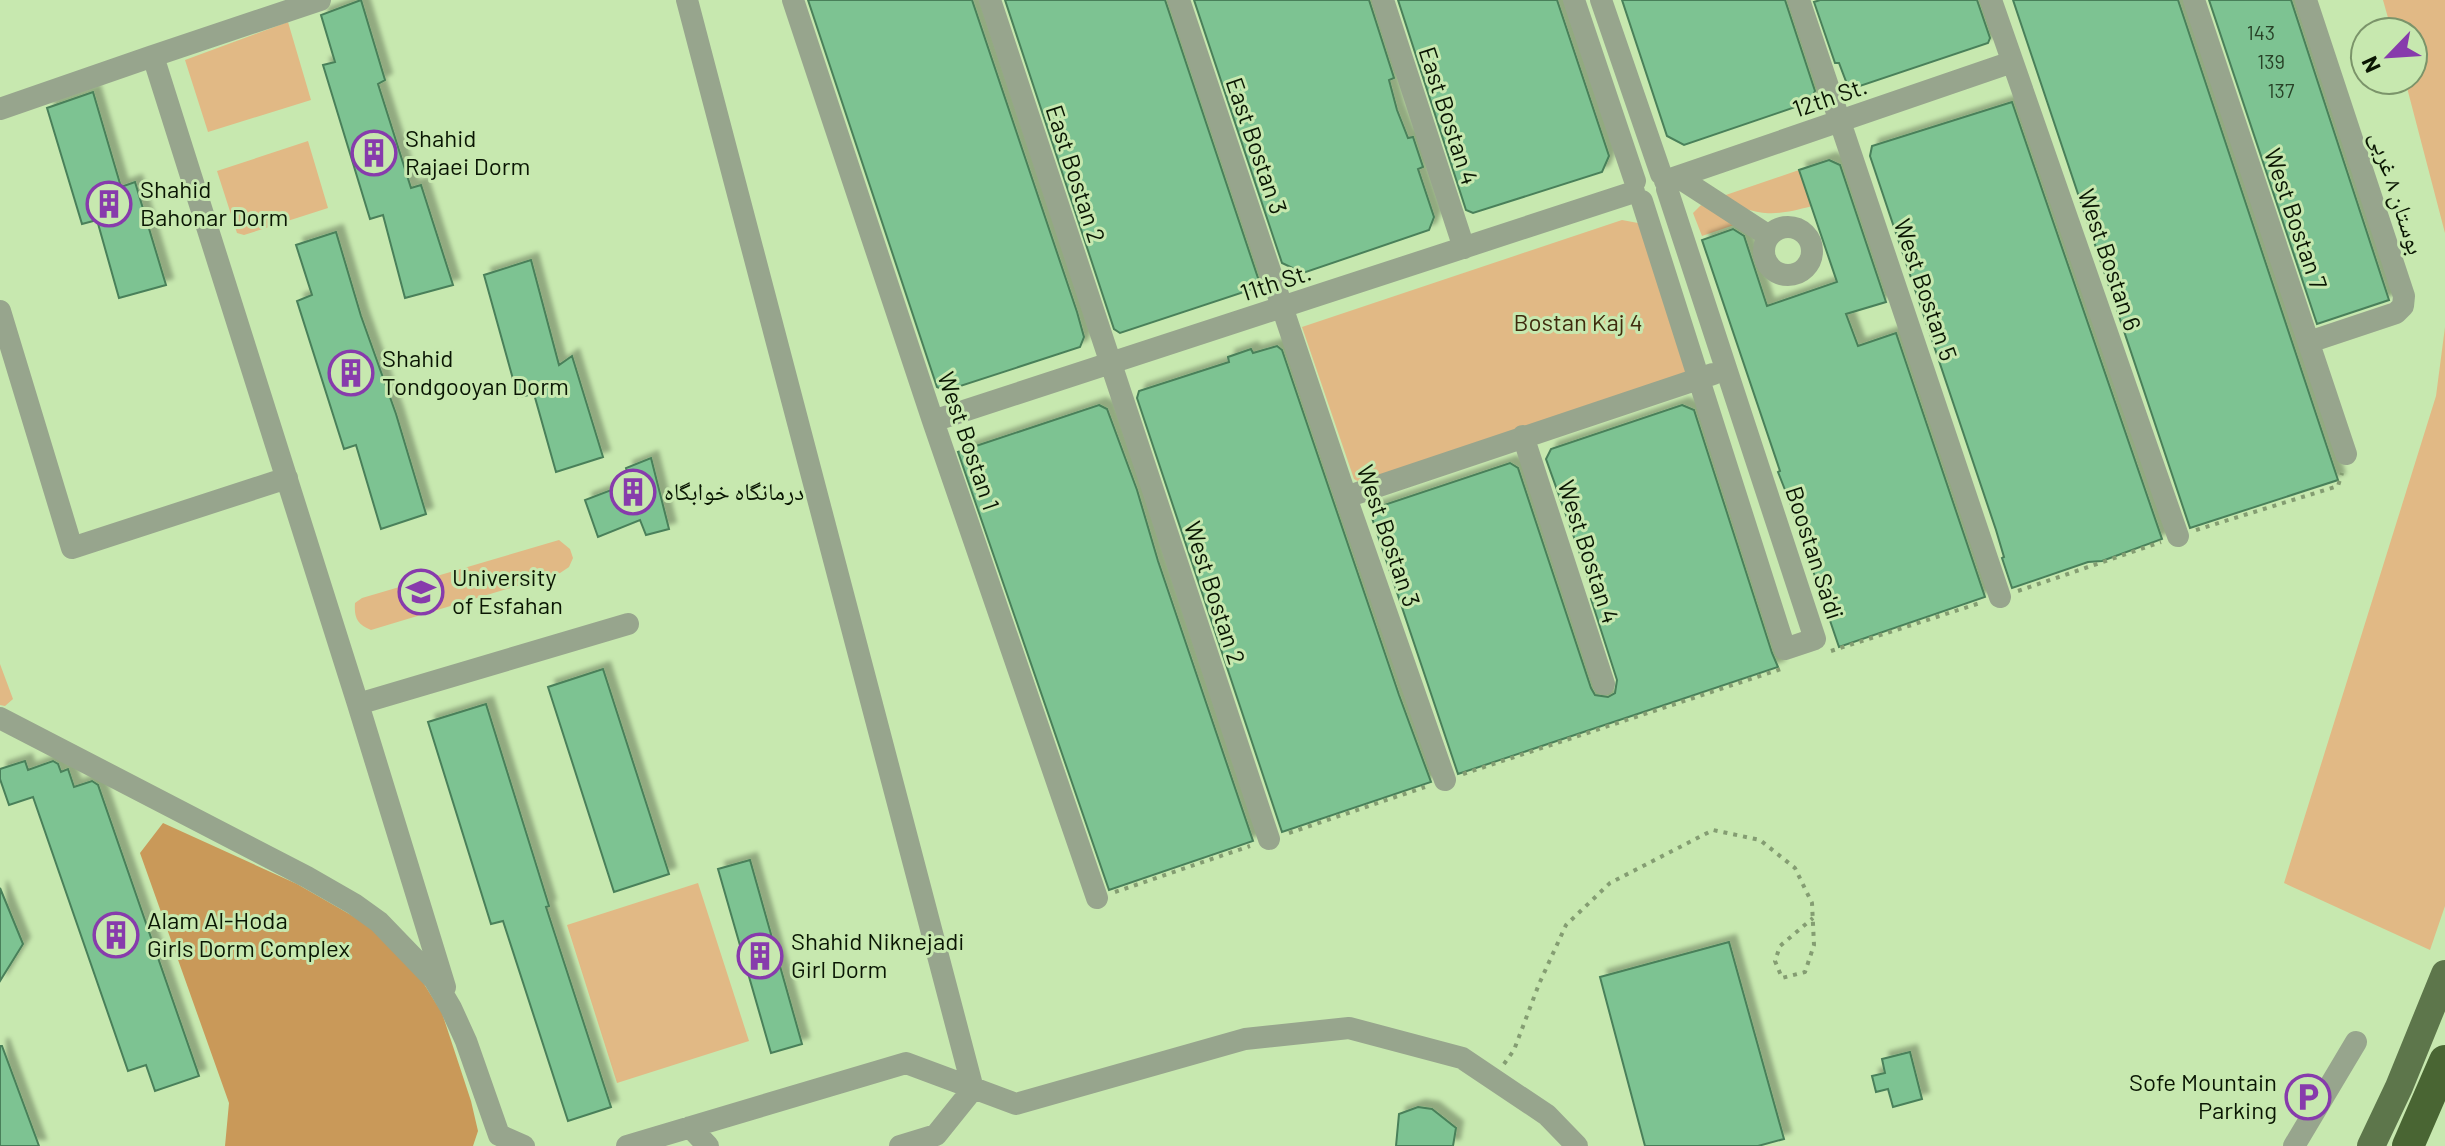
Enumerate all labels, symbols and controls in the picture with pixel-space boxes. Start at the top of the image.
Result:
north arrow [2349,16,2429,96]
house number: 143 [2247,20,2275,44]
street label: East Bostan 4 [1413,43,1485,188]
house number: 139 [2257,49,2285,73]
text: N [2355,53,2385,77]
street label: 12th St. [1788,70,1871,123]
street label: East Bostan 3 [1220,73,1294,218]
house number: 137 [2268,78,2295,102]
street label: East Bostan 2 [1041,101,1112,246]
place label: Shahid Rajaei Dorm [405,123,530,180]
street label: بوستان ۸ غربی [2364,127,2432,258]
building icon: Shahid Rajaei Dorm [350,129,398,177]
street label: West Bostan 7 [2259,144,2334,293]
place label: Shahid Bahonar Dorm [140,174,288,231]
building icon: Shahid Bahonar Dorm [85,180,133,228]
street label: West Bostan 6 [2073,185,2148,334]
street label: West Bostan 5 [1889,215,1964,364]
street label: 11th St. [1236,257,1315,307]
park label: Bostan Kaj 4 [1513,307,1643,336]
place label: Shahid Tondgooyan Dorm [382,343,569,400]
building icon: Shahid Tondgooyan Dorm [327,349,375,397]
street label: West Bostan 1 [932,368,1007,513]
street label: West Bostan 3 [1352,461,1427,610]
building icon: درمانگاه خوابگاه [609,468,657,516]
place label: درمانگاه خوابگاه [664,476,804,506]
street label: West Bostan 4 [1553,476,1626,627]
street label: Boostan Sa'di [1780,482,1851,623]
street label: West Bostan 2 [1179,517,1252,668]
place label: University of Esfahan [452,562,563,619]
school or university icon: University of Esfahan [397,568,445,616]
place label: Alam Al-Hoda Girls Dorm Complex [147,905,350,962]
building icon: Alam Al-Hoda Girls Dorm Complex [92,911,140,959]
place label: Shahid Niknejadi Girl Dorm [791,926,964,983]
building icon: Shahid Niknejadi Girl Dorm [736,932,784,980]
place label: Sofe Mountain Parking [2129,1067,2277,1124]
parking icon: Sofe Mountain Parking [2284,1073,2332,1121]

